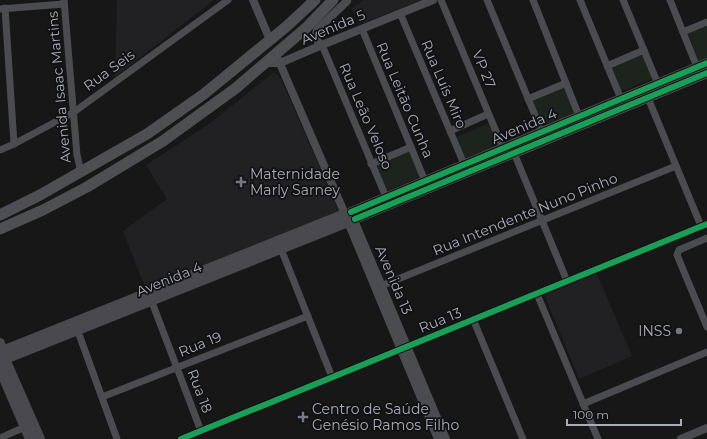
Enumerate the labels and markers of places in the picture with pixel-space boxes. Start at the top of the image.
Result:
place label: Maternidade Marly Sarney [250,165,340,199]
marker: Maternidade Marly Sarney [235,176,247,188]
place label: INSS [638,322,671,340]
marker: INSS [674,326,684,336]
place label: Centro de Saúde Genésio Ramos Filho [312,400,460,434]
marker: Centro de Saúde Genésio Ramos Filho [297,411,309,423]

